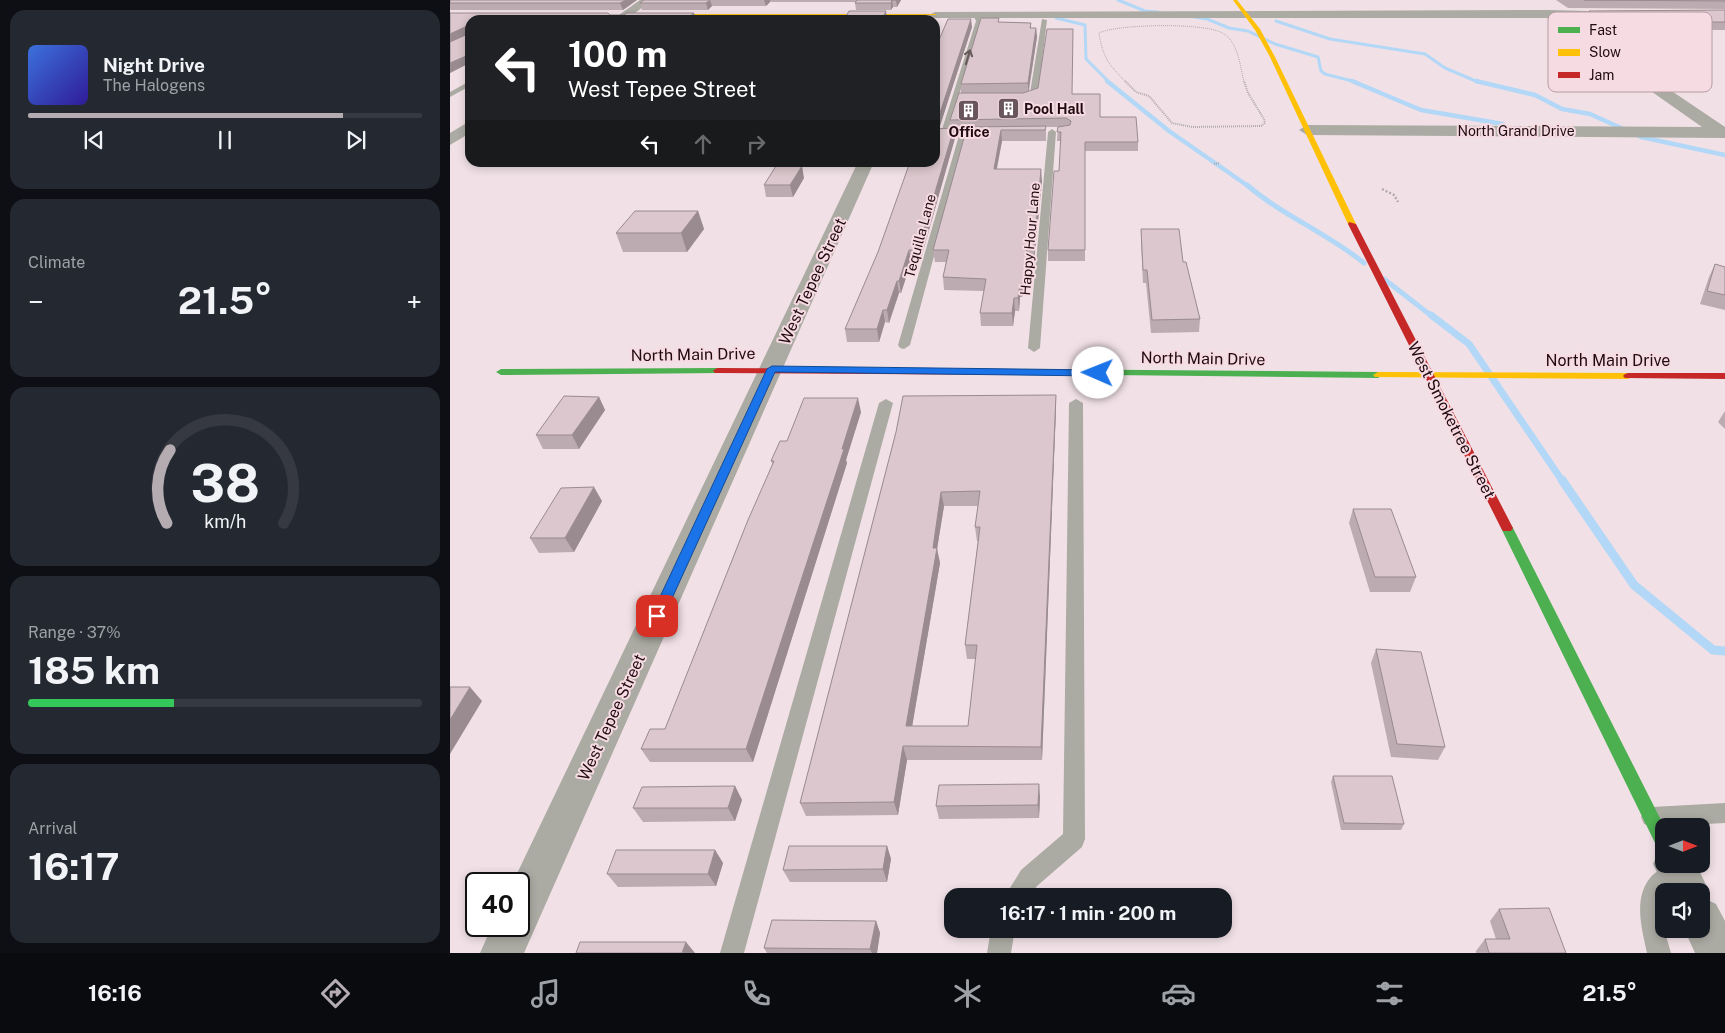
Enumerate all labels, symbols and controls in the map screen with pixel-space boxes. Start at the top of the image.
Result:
legend [1548,12,1712,92]
text: Fast [1589,22,1617,38]
text: 100 m [568,34,667,75]
icon: left [485,35,550,100]
text: Slow [1589,44,1621,60]
one-way arrow [964,49,973,65]
text: Night Drive [103,54,205,76]
text: Jam [1589,67,1614,83]
text: The Halogens [103,76,205,95]
text: West Tepee Street [568,76,757,102]
building icon: Pool Hall [996,97,1020,121]
building icon: Office [957,98,981,122]
place label: Pool Hall [1024,101,1085,117]
street label: North Grand Drive [1457,123,1575,139]
place label: Office [948,124,990,140]
icon: previous [80,126,108,154]
icon: pause [211,126,239,154]
icon: next [342,126,370,154]
icon: left [636,130,664,158]
icon: ahead [689,130,717,158]
icon: right [742,130,770,158]
street label: Happy Hour Lane [1017,182,1043,296]
street label: Tequilla Lane [901,192,939,280]
street label: West Tepee Street [775,215,850,347]
text: Climate [28,253,85,272]
text: 21.5° [178,278,272,323]
text: − [28,285,44,318]
text: + [406,285,422,318]
street label: West Smoketree Street [1404,339,1499,502]
street label: North Main Drive [630,344,756,365]
position arrow [1071,346,1123,398]
street label: North Main Drive [1140,348,1266,369]
street label: North Main Drive [1546,351,1670,370]
text: 38 [190,453,260,514]
text: km/h [204,511,246,532]
pin [636,595,678,637]
icon: arrive [643,602,671,630]
text: Range · 37% [28,623,121,642]
text: 185 km [28,648,160,693]
street label: West Tepee Street [574,651,649,783]
north arrow [1655,818,1710,872]
map controls [1655,818,1710,938]
text: Arrival [28,819,77,838]
text: 16:17 [28,844,120,889]
speed limit sign: 40 [465,872,530,937]
button: sound [1655,883,1710,938]
text: 16:17 · 1 min · 200 m [1000,902,1176,924]
icon: directions [318,976,353,1011]
icon: music [528,976,563,1011]
icon: phone [739,976,774,1011]
icon: climate [950,976,985,1011]
icon: car [1161,976,1196,1011]
icon: filters [1372,976,1407,1011]
text: 16:16 [88,980,142,1006]
text: 21.5° [1582,980,1637,1006]

